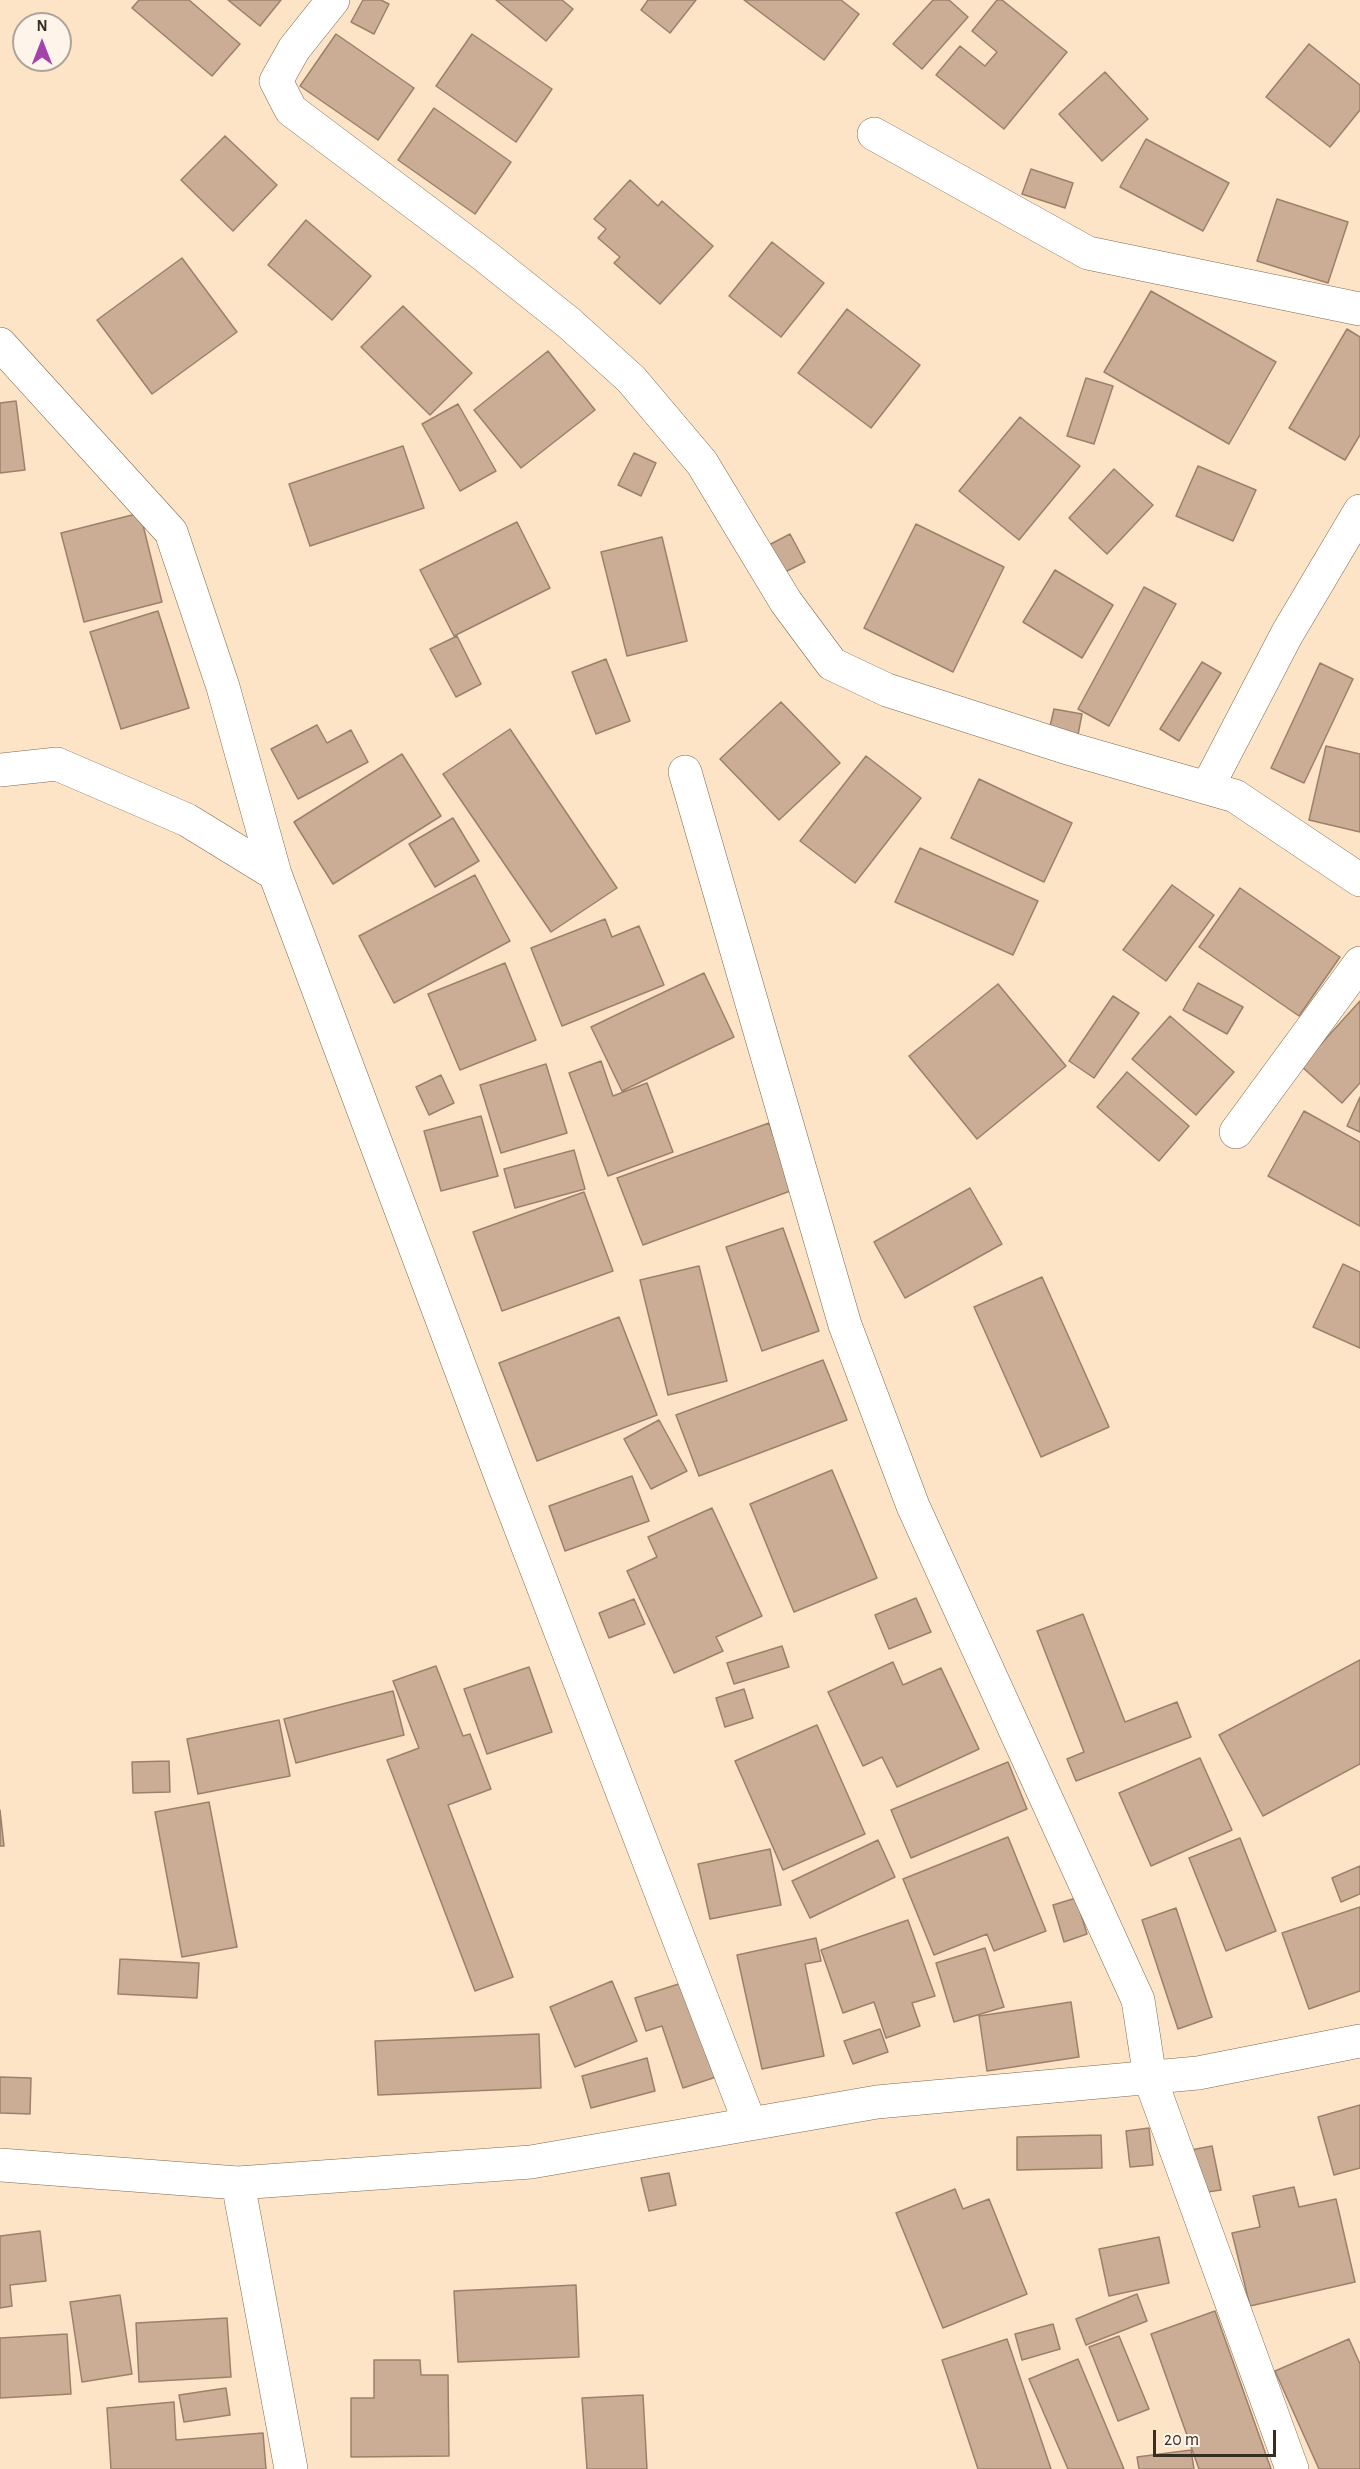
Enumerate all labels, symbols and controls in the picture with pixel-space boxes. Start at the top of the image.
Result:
north arrow [12,12,72,72]
text: N [36,18,48,34]
scale bar [1156,2418,1279,2456]
text: 20 m [1164,2431,1199,2449]

